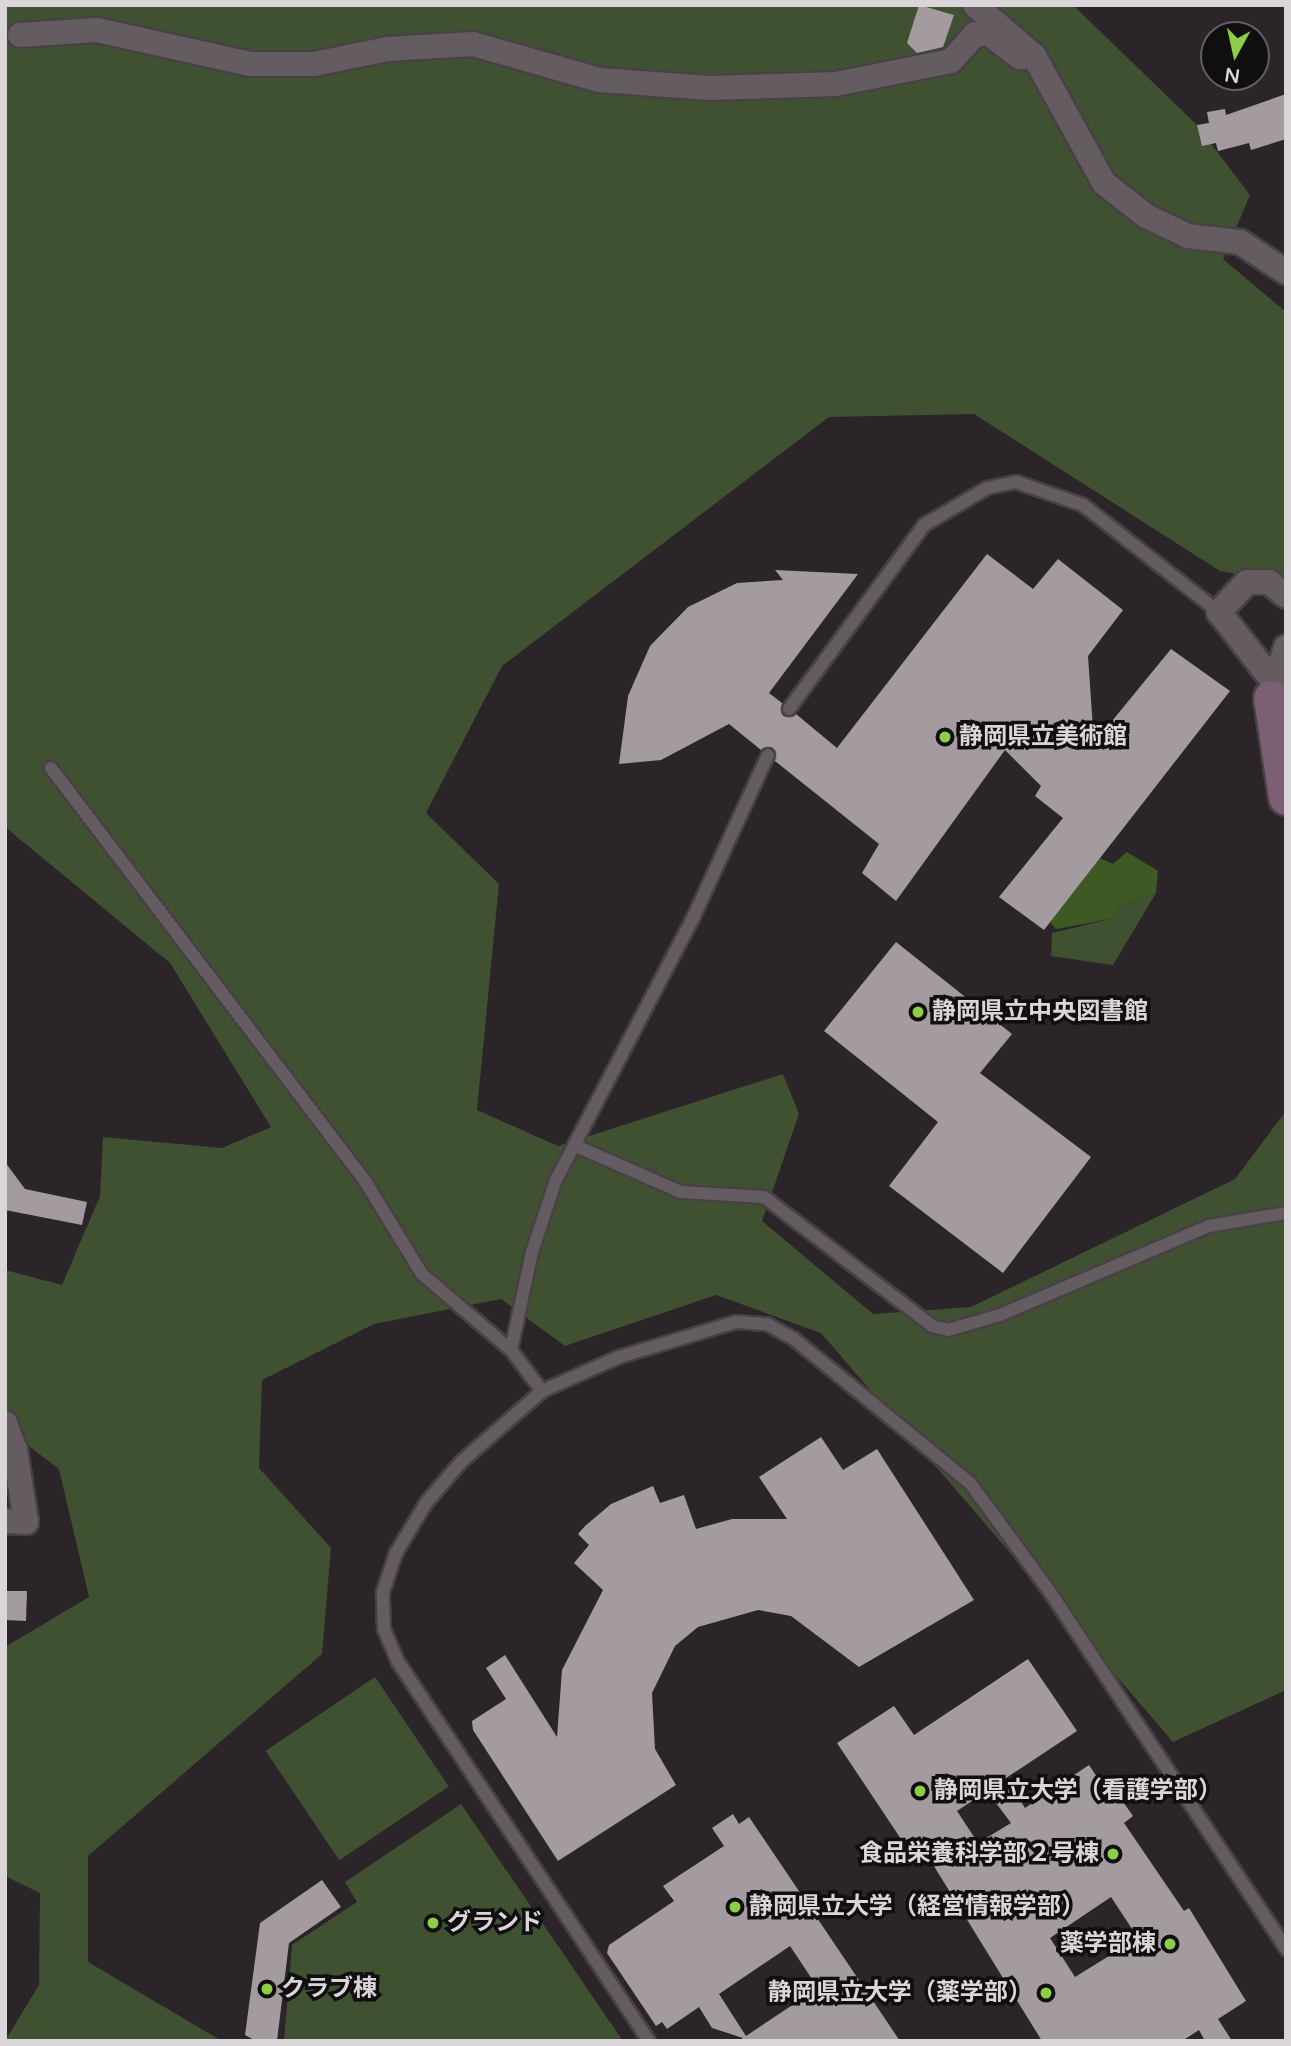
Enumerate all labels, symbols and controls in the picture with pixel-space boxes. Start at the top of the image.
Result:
north arrow [1200,21,1270,91]
text: N [1223,63,1241,87]
place label: 静岡県立美術館 [959,723,1127,751]
marker: 静岡県立美術館 [937,729,953,745]
place label: 静岡県立中央図書館 [932,998,1148,1026]
marker: 静岡県立中央図書館 [910,1004,926,1020]
place label: 静岡県立大学（看護学部） [934,1777,1222,1805]
marker: 静岡県立大学（看護学部） [912,1783,928,1799]
place label: 食品栄養科学部２号棟 [859,1840,1099,1868]
marker: 食品栄養科学部２号棟 [1105,1846,1121,1862]
place label: 静岡県立大学（経営情報学部） [749,1893,1085,1921]
marker: 静岡県立大学（経営情報学部） [727,1899,743,1915]
place label: グランド [447,1909,543,1937]
marker: グランド [425,1915,441,1931]
place label: 薬学部棟 [1060,1930,1156,1958]
marker: 薬学部棟 [1162,1936,1178,1952]
place label: クラブ棟 [281,1975,377,2003]
place label: 静岡県立大学（薬学部） [768,1979,1032,2007]
marker: クラブ棟 [259,1981,275,1997]
marker: 静岡県立大学（薬学部） [1038,1985,1054,2001]

